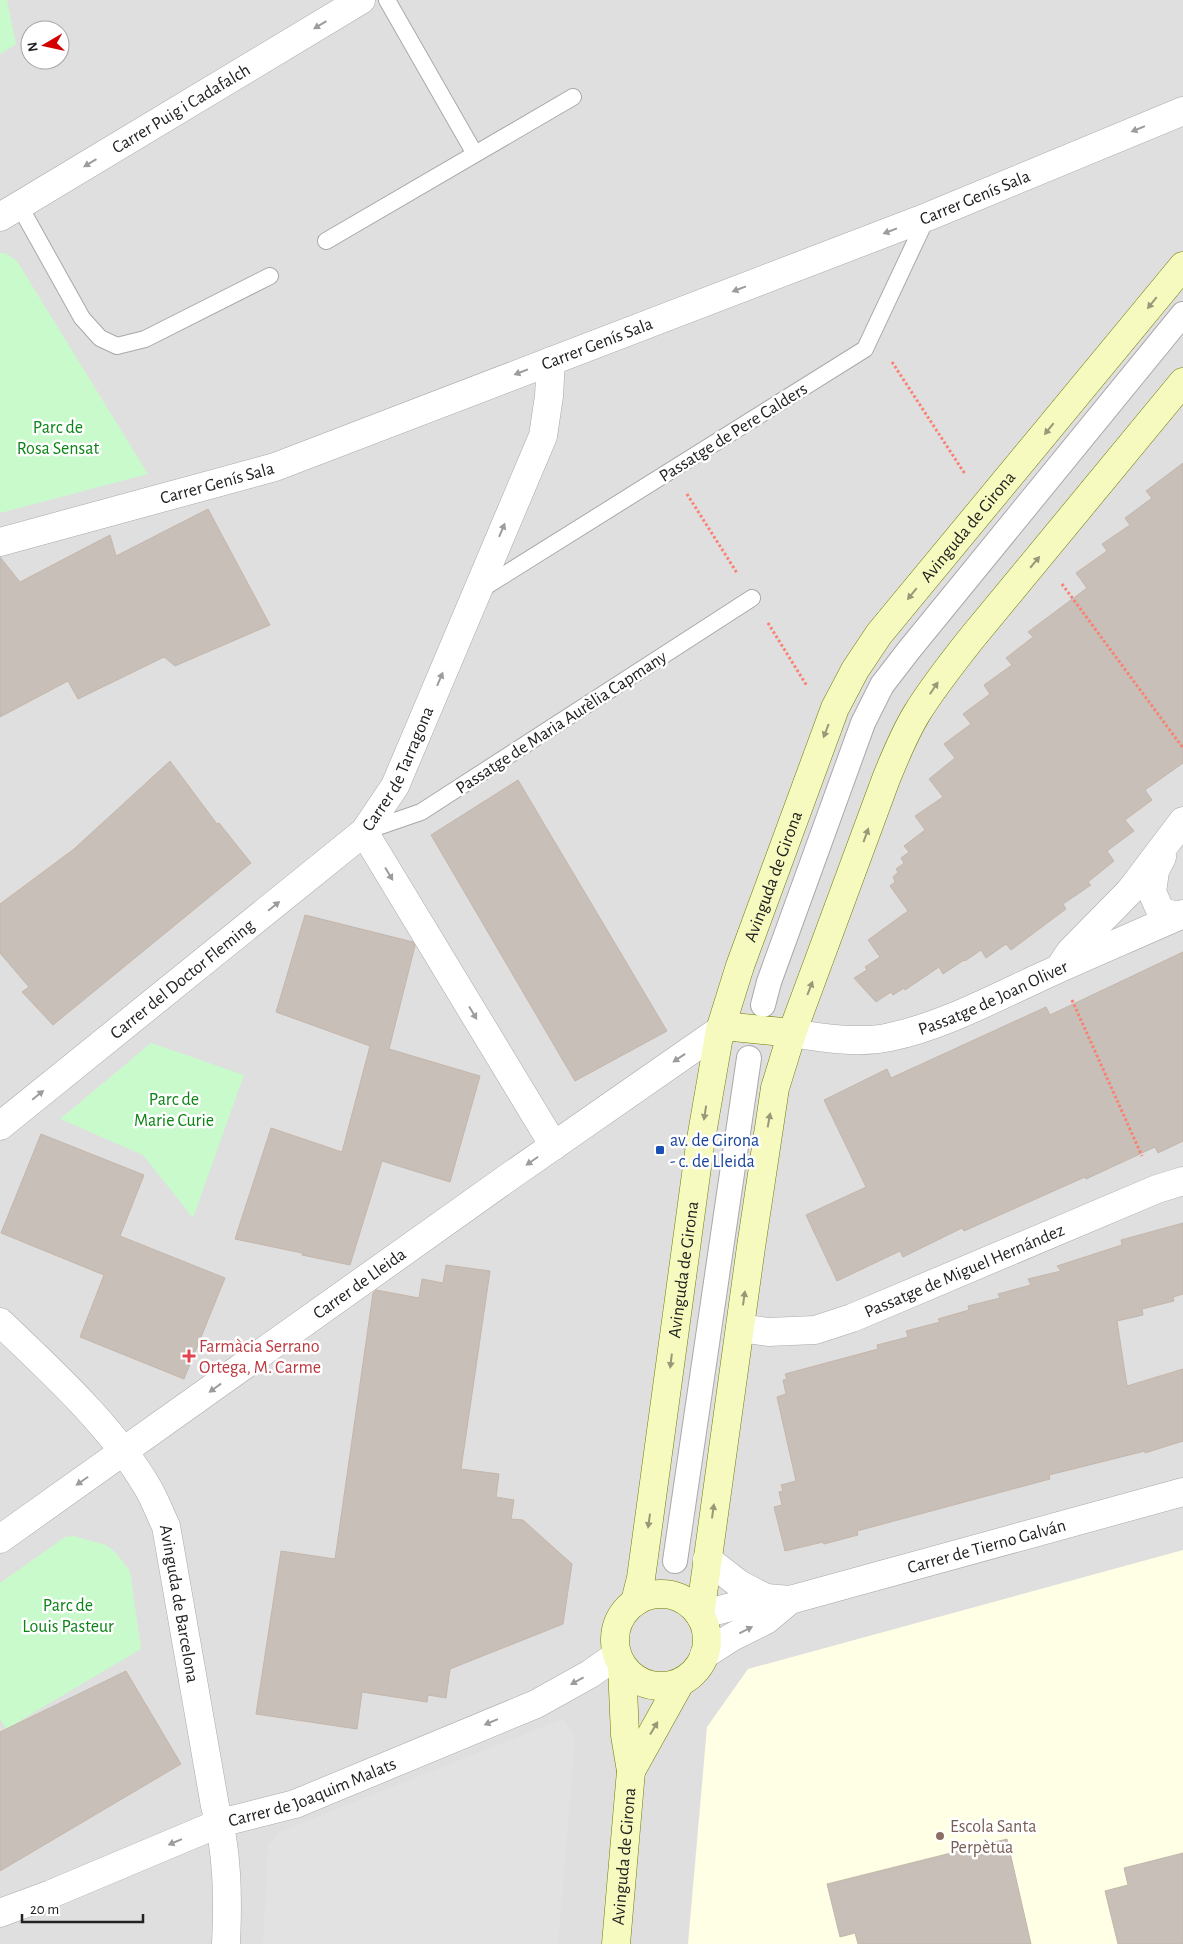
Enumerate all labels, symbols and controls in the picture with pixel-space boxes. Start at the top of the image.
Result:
north arrow [20,20,70,70]
one-way arrow [313,21,326,30]
text: N [25,41,41,53]
street label: Carrer Puig i Cadafalch [109,61,254,157]
one-way arrow [1130,125,1145,133]
one-way arrow [84,158,97,167]
street label: Carrer Genís Sala [917,167,1033,229]
one-way arrow [883,228,898,235]
one-way arrow [731,286,746,293]
one-way arrow [1146,297,1158,309]
street label: Carrer Genís Sala [539,315,656,374]
one-way arrow [514,369,529,376]
street label: Passatge de Pere Calders [656,380,811,486]
park label: Parc de Rosa Sensat [17,419,100,458]
one-way arrow [1043,422,1054,435]
street label: Carrer Genís Sala [158,460,276,508]
street label: Avinguda de Girona [918,468,1019,586]
one-way arrow [499,522,507,537]
one-way arrow [1030,555,1041,568]
one-way arrow [906,588,917,601]
street label: Passatge de Maria Aurèlia Capmany [453,648,670,798]
one-way arrow [436,672,444,686]
one-way arrow [929,682,939,695]
street label: Carrer de Tarragona [359,704,437,835]
one-way arrow [822,724,830,739]
street label: Avinguda de Girona [742,809,806,945]
one-way arrow [862,827,870,842]
one-way arrow [385,867,394,880]
one-way arrow [267,900,280,911]
street label: Carrer del Doctor Fleming [107,916,258,1043]
street label: Passatge de Joan Oliver [916,958,1071,1039]
one-way arrow [807,980,814,995]
one-way arrow [469,1006,478,1019]
one-way arrow [673,1053,686,1063]
one-way arrow [31,1090,44,1101]
park label: Parc de Marie Curie [134,1091,214,1130]
one-way arrow [701,1105,709,1121]
one-way arrow [766,1112,774,1128]
place label: av. de Girona - c. de Lleida [670,1132,759,1171]
marker: av. de Girona - c. de Lleida [654,1144,666,1156]
one-way arrow [525,1156,539,1166]
street label: Avinguda de Girona [666,1200,702,1339]
street label: Passatge de Miguel Hernández [862,1221,1067,1322]
street label: Carrer de Lleida [310,1245,410,1323]
one-way arrow [740,1290,748,1306]
place label: Farmàcia Serrano Ortega, M. Carme [199,1338,321,1377]
marker: Farmàcia Serrano Ortega, M. Carme [183,1350,195,1362]
one-way arrow [667,1353,675,1369]
one-way arrow [208,1382,221,1392]
one-way arrow [75,1476,89,1486]
one-way arrow [710,1503,718,1519]
one-way arrow [645,1514,653,1530]
street label: Carrer de Tierno Galván [906,1517,1068,1577]
street label: Avinguda de Barcelona [156,1523,201,1684]
park label: Parc de Louis Pasteur [22,1597,114,1636]
one-way arrow [739,1626,753,1634]
one-way arrow [570,1677,585,1685]
one-way arrow [484,1719,498,1727]
one-way arrow [650,1721,659,1735]
street label: Carrer de Joaquim Malats [227,1755,399,1831]
street label: Avinguda de Girona [610,1787,640,1926]
place label: Escola Santa Perpètua [950,1818,1036,1857]
marker: Escola Santa Perpètua [934,1830,946,1842]
one-way arrow [168,1838,182,1846]
scale bar [22,1892,144,1924]
text: 20 m [30,1902,59,1917]

